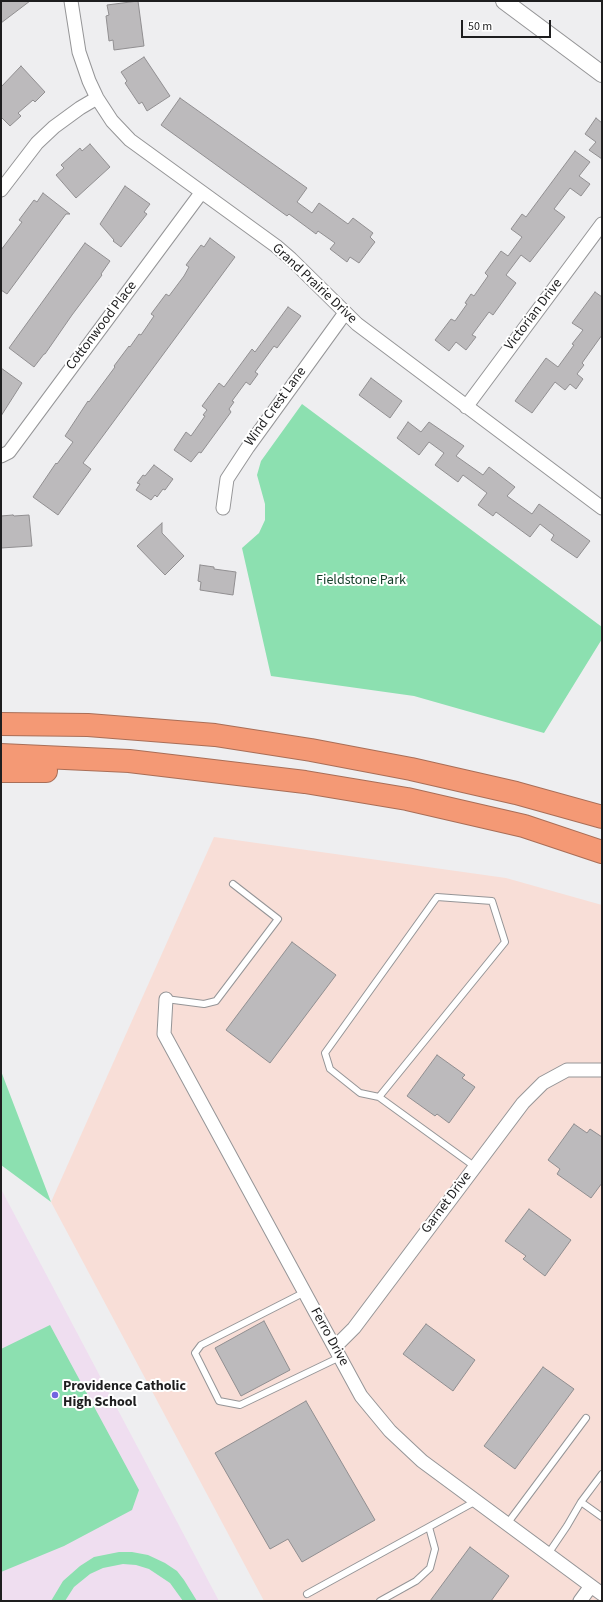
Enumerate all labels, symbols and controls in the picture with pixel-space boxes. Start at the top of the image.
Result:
scale bar [463,12,553,38]
text: 50 m [468,18,492,35]
street label: Grand Prairie Drive [268,240,360,328]
street label: Victorian Drive [502,276,566,354]
street label: Cottonwood Place [63,278,141,374]
street label: Wind Crest Lane [242,364,310,450]
park label: Fieldstone Park [316,573,406,589]
street label: Garnet Drive [418,1169,476,1237]
street label: Ferro Drive [306,1305,352,1369]
place label: Providence Catholic High School [63,1379,186,1412]
marker: Providence Catholic High School [50,1390,60,1400]

